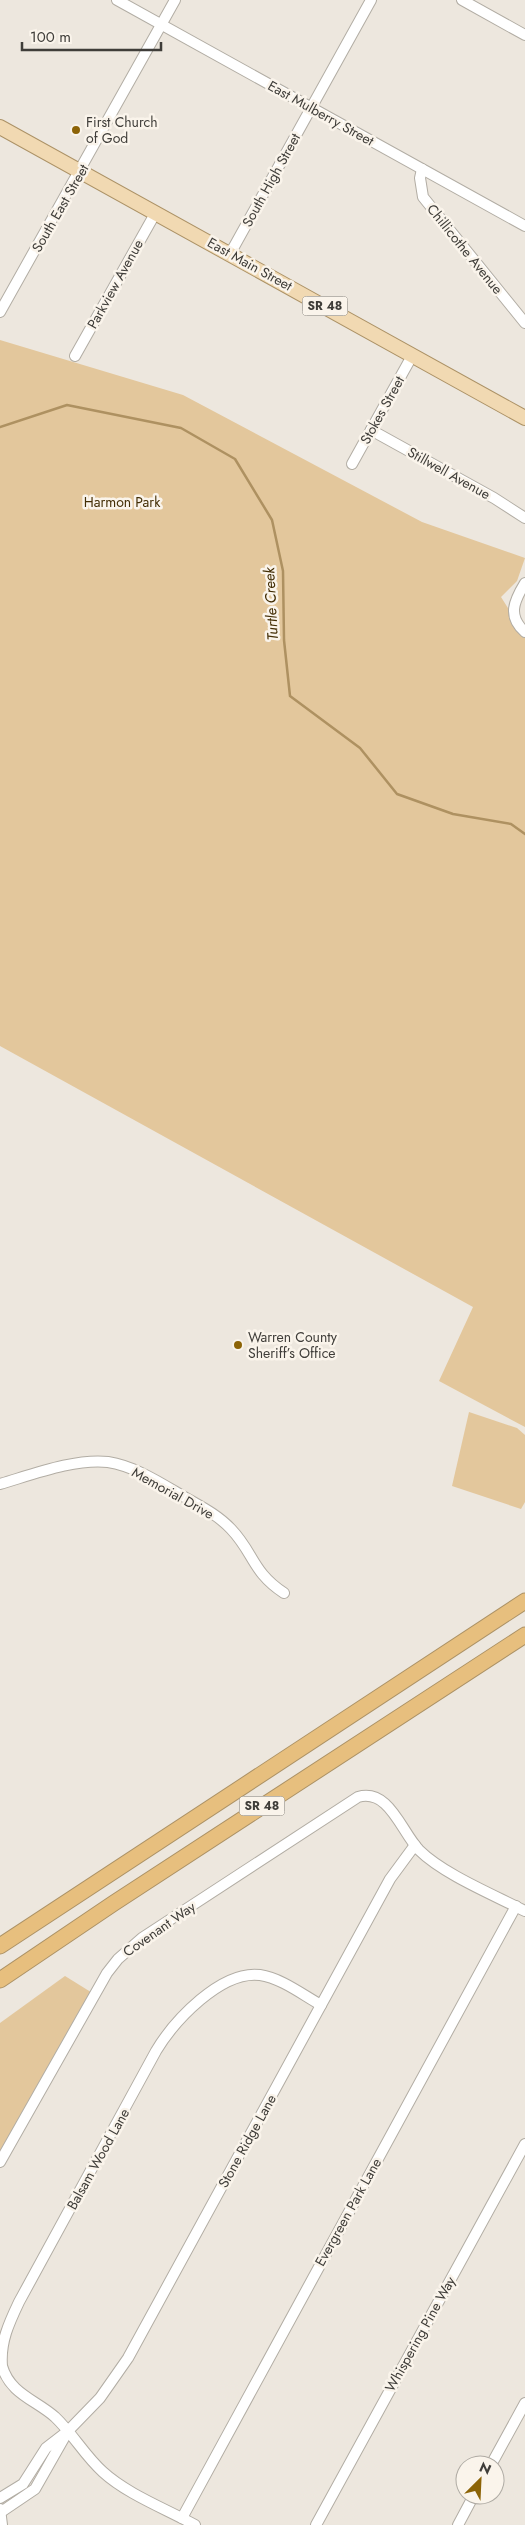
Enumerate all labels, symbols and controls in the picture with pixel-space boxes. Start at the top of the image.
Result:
scale bar [22,20,161,52]
text: 100 m [30,26,71,48]
street label: East Mulberry Street [264,76,378,151]
place label: First Church of God [86,112,158,148]
marker: First Church of God [70,124,82,136]
street label: South High Street [237,129,305,230]
street label: South East Street [27,160,94,256]
street label: Chillicothe Avenue [422,200,508,298]
street label: East Main Street [204,232,297,296]
street label: Parkview Avenue [82,236,148,332]
road number: SR 48 [302,296,348,316]
street label: Stokes Street [355,372,409,448]
street label: Stillwell Avenue [404,442,494,504]
park label: Harmon Park [84,492,161,512]
water label: Turtle Creek [258,566,284,641]
place label: Warren County Sheriff’s Office [248,1327,338,1363]
marker: Warren County Sheriff’s Office [232,1339,244,1351]
street label: Memorial Drive [128,1462,218,1524]
road number: SR 48 [240,1796,284,1815]
street label: Covenant Way [119,1896,200,1961]
street label: Stone Ridge Lane [213,2091,281,2191]
street label: Balsam Wood Lane [62,2105,134,2213]
street label: Evergreen Park Lane [310,2154,386,2270]
street label: Whispering Pine Way [380,2272,460,2395]
north arrow [455,2455,505,2505]
text: N [476,2457,494,2480]

